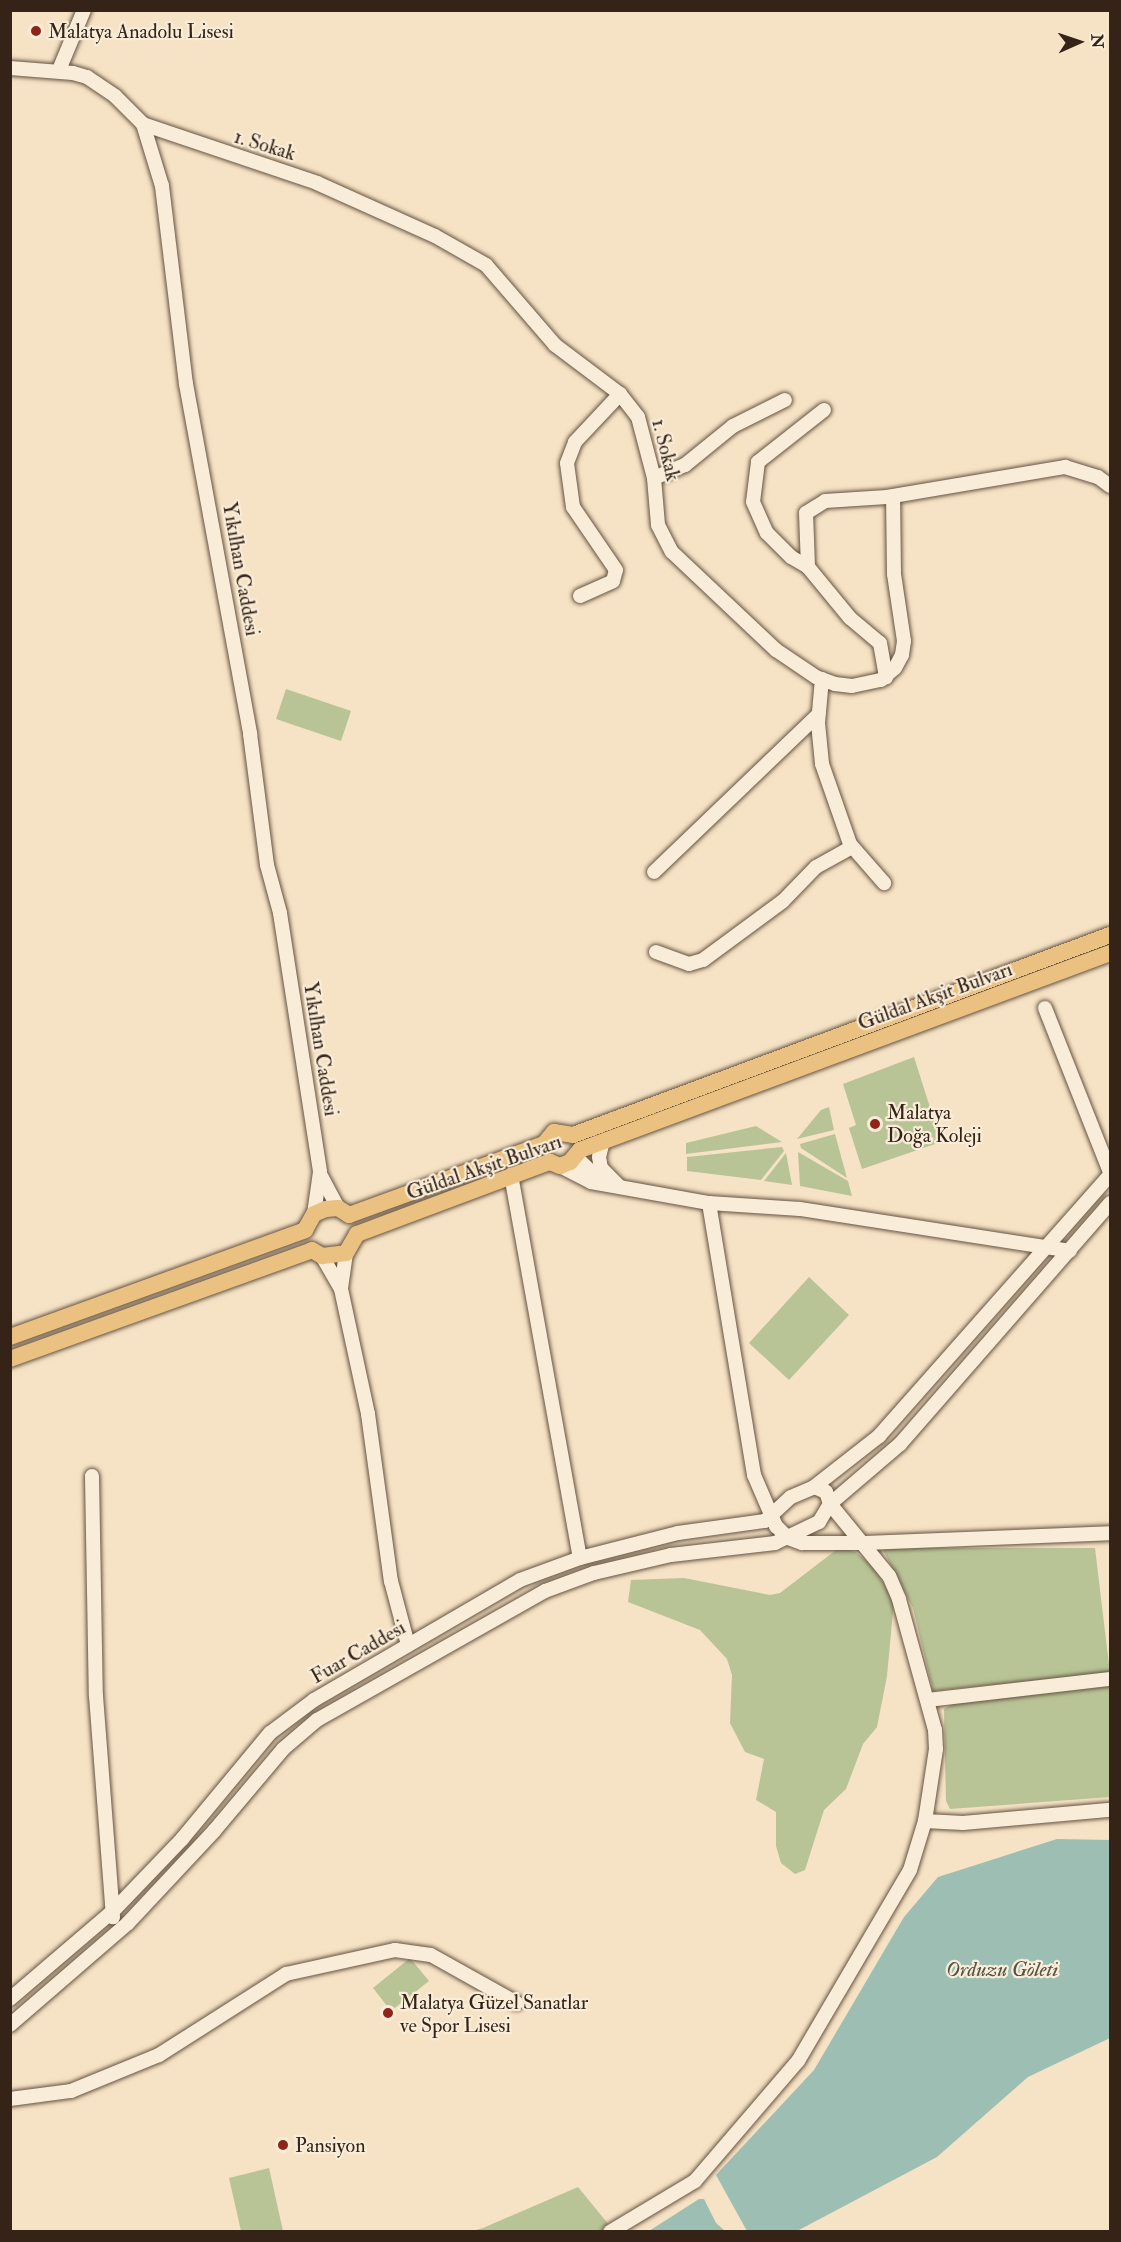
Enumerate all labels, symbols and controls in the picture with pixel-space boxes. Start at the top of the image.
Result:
north arrow [1049,12,1109,72]
place label: Malatya Anadolu Lisesi [48,19,234,43]
marker: Malatya Anadolu Lisesi [29,24,43,38]
text: N [1087,33,1107,49]
street label: 1. Sokak [231,124,299,166]
street label: 1. Sokak [647,416,685,484]
street label: Yıkılhan Caddesi [217,500,265,638]
street label: Güldal Akşit Bulvarı [854,957,1016,1035]
street label: Yıkılhan Caddesi [299,980,343,1118]
place label: Malatya Doğa Koleji [887,1100,982,1147]
marker: Malatya Doğa Koleji [868,1117,882,1131]
street label: Güldal Akşit Bulvarı [403,1129,565,1205]
street label: Fuar Caddesi [306,1615,410,1689]
water label: Orduzu Göleti [946,1957,1058,1983]
place label: Malatya Güzel Sanatlar ve Spor Lisesi [400,1990,588,2037]
marker: Malatya Güzel Sanatlar ve Spor Lisesi [381,2006,395,2020]
place label: Pansiyon [295,2133,365,2157]
marker: Pansiyon [276,2138,290,2152]

